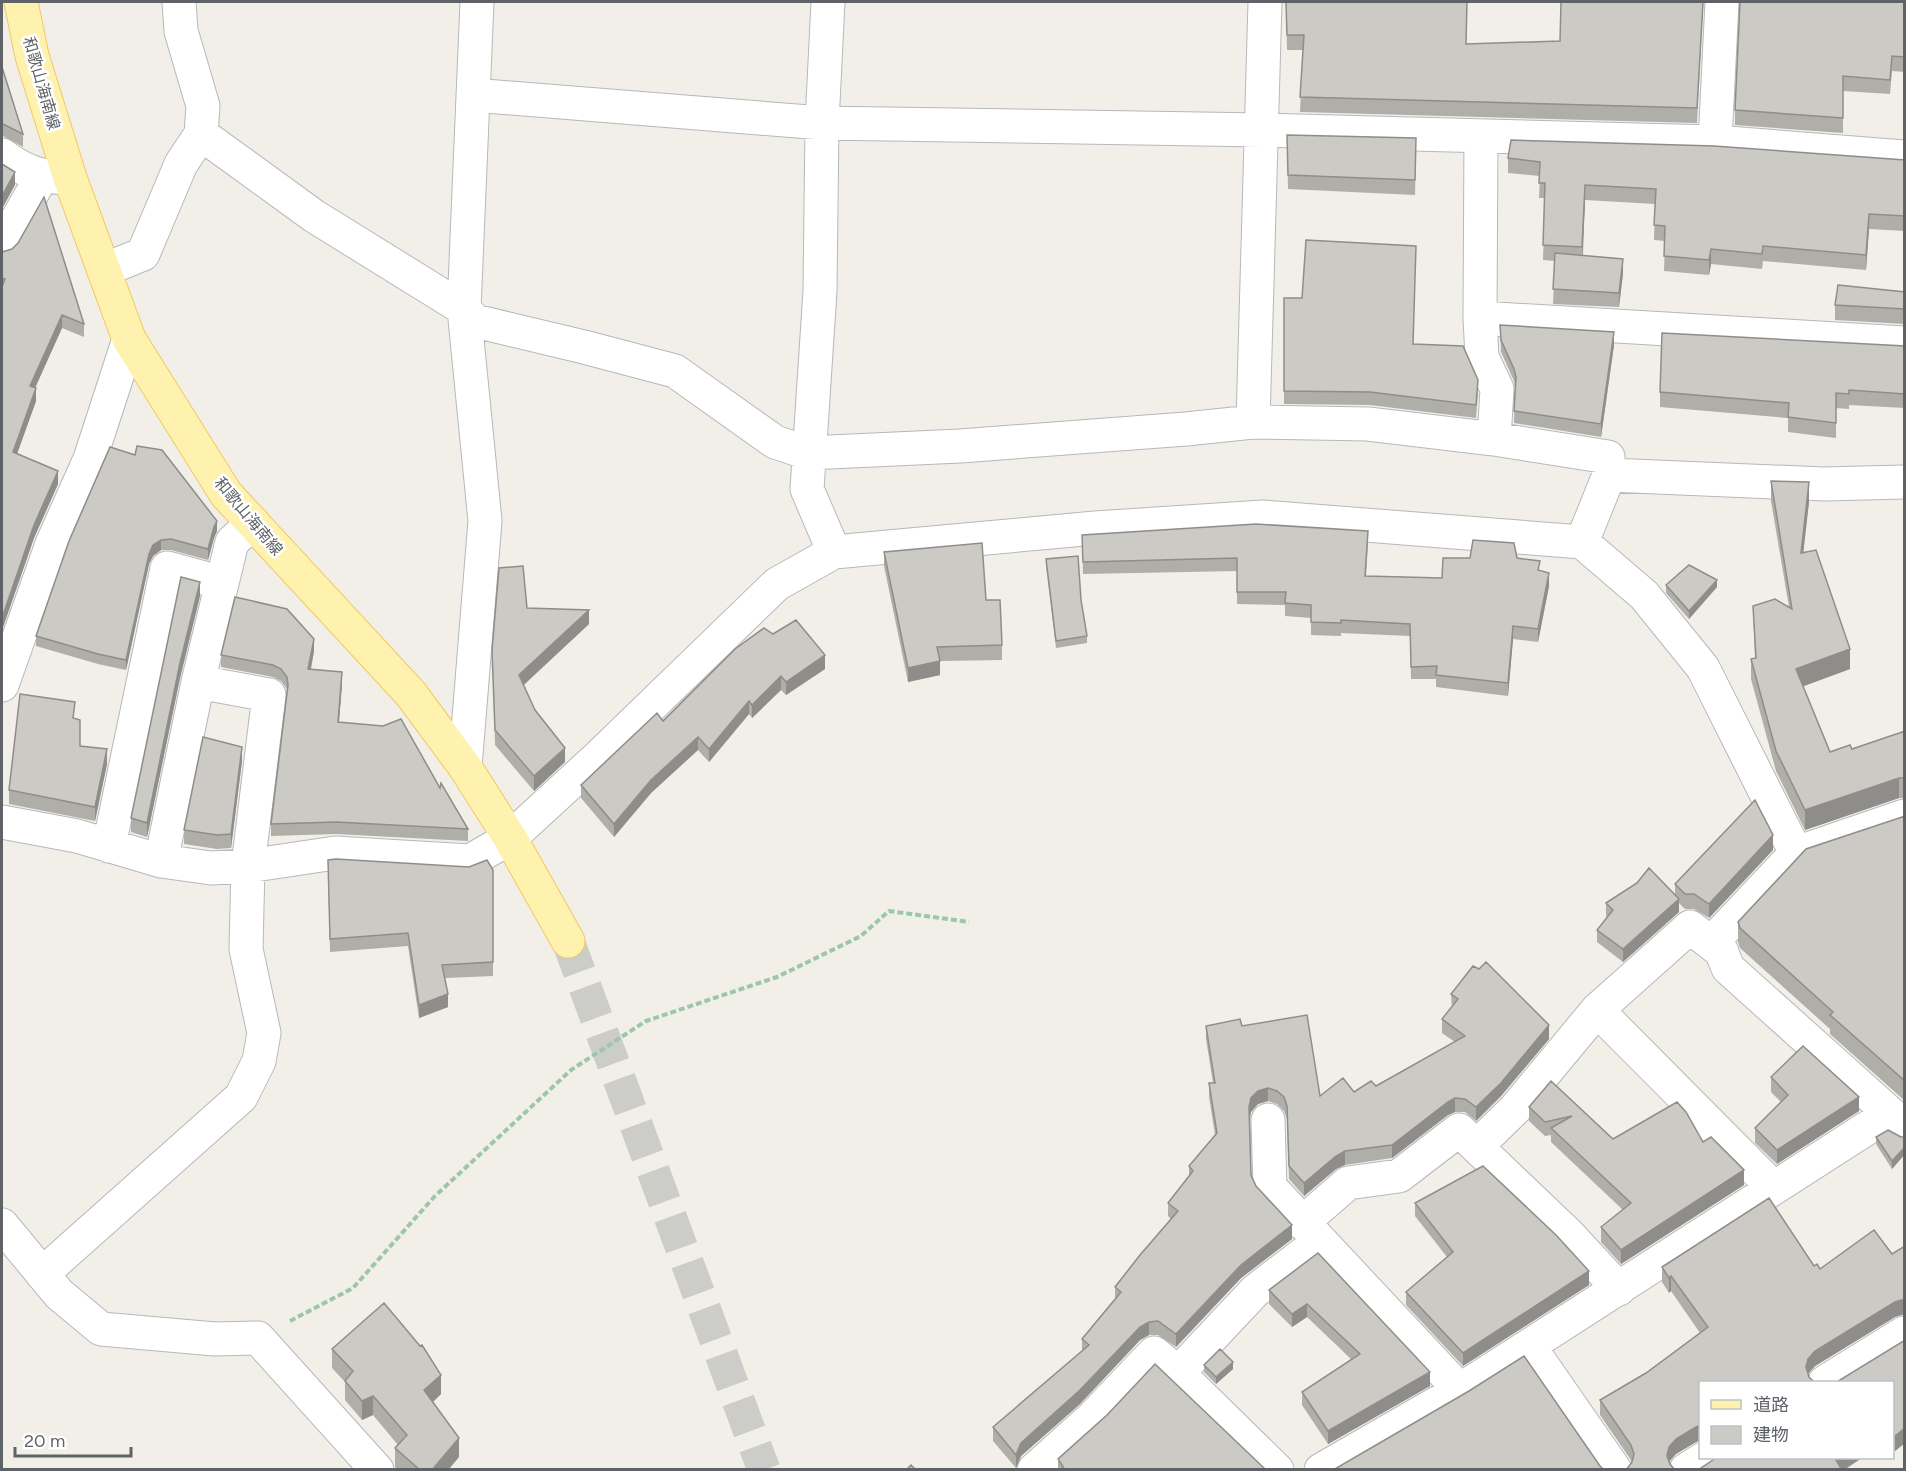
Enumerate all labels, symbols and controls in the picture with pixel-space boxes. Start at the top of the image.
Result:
street label: 和歌山海南線 [19,34,64,132]
street label: 和歌山海南線 [210,473,287,559]
legend [1699,1381,1894,1459]
text: 道路 [1753,1394,1789,1416]
scale bar [15,1420,130,1458]
text: 建物 [1753,1424,1789,1446]
text: 20 m [24,1430,65,1452]

